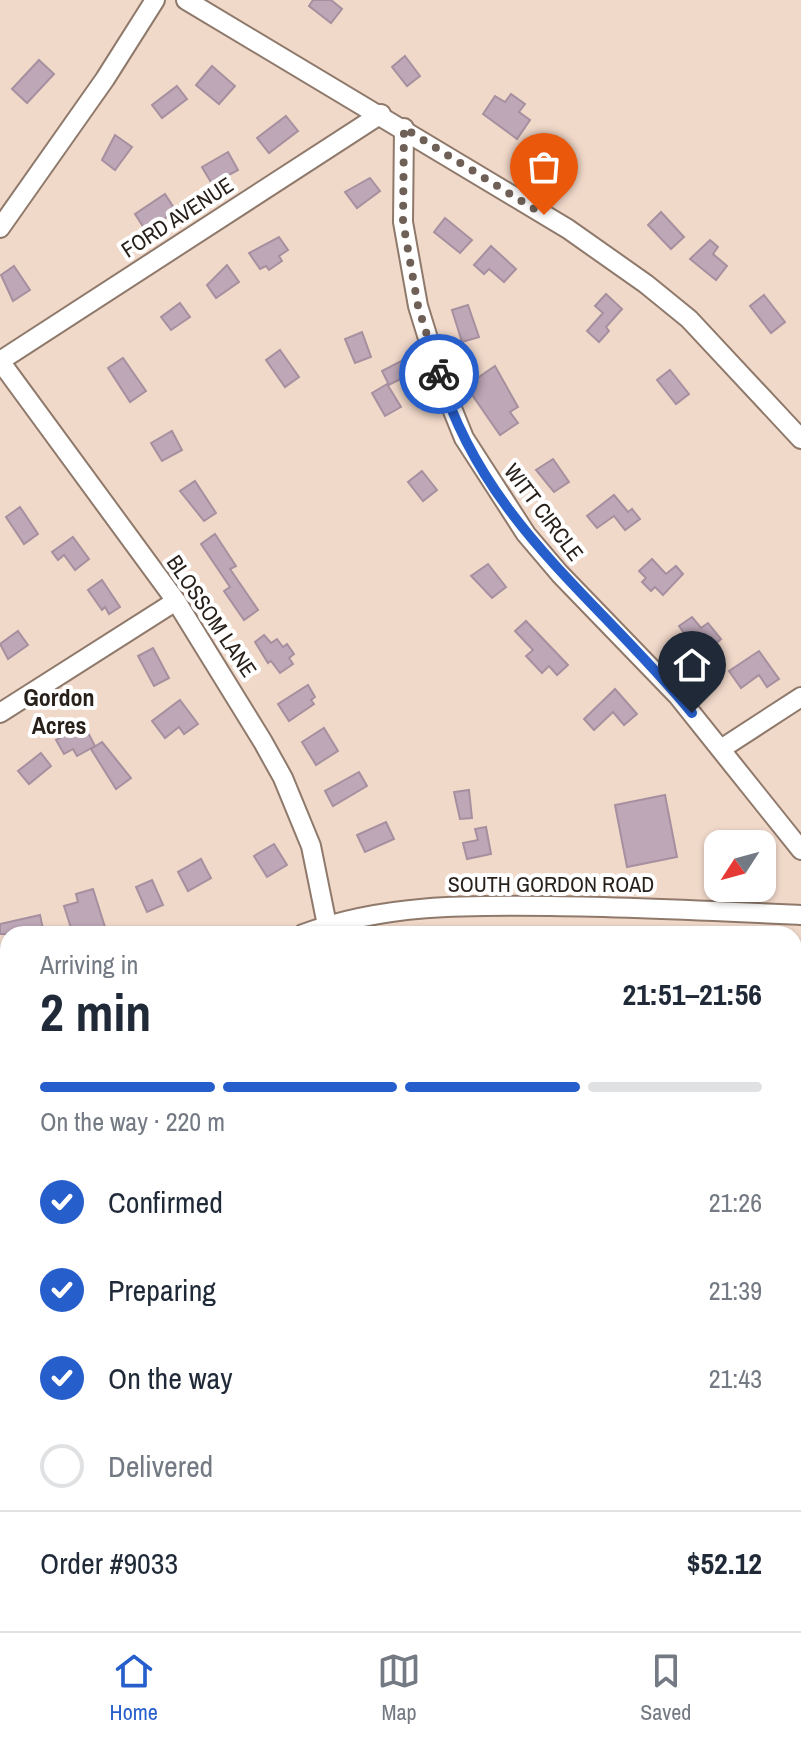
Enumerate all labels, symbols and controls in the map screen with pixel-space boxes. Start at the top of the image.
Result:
pin [510,133,578,215]
icon: bag [522,145,566,189]
street label: FORD AVENUE [115,170,239,264]
courier [399,334,479,414]
icon: bike [417,352,461,396]
street label: WITT CIRCLE [497,457,591,567]
street label: BLOSSOM LANE [160,549,264,683]
pin [658,631,726,713]
icon: home [670,643,714,687]
district label: Gordon Acres [23,681,95,741]
north arrow [704,830,776,902]
map controls [704,830,776,902]
street label: SOUTH GORDON ROAD [448,869,654,899]
text: Arriving in [40,947,138,982]
text: 21:51–21:56 [623,974,762,1014]
text: 2 min [40,977,151,1047]
text: On the way · 220 m [40,1104,225,1139]
icon: check [40,1180,84,1224]
text: Confirmed [108,1182,223,1222]
text: 21:26 [709,1185,762,1220]
icon: check [40,1268,84,1312]
text: Preparing [108,1270,216,1310]
text: 21:39 [709,1273,762,1308]
icon: check [40,1356,84,1400]
text: On the way [108,1358,232,1398]
text: 21:43 [709,1361,762,1396]
text: Delivered [108,1446,213,1486]
text: Order #9033 [40,1543,178,1583]
text: $52.12 [687,1543,762,1583]
tab: Home [110,1649,158,1727]
tab: Map [377,1649,421,1727]
tab: Saved [640,1649,691,1727]

